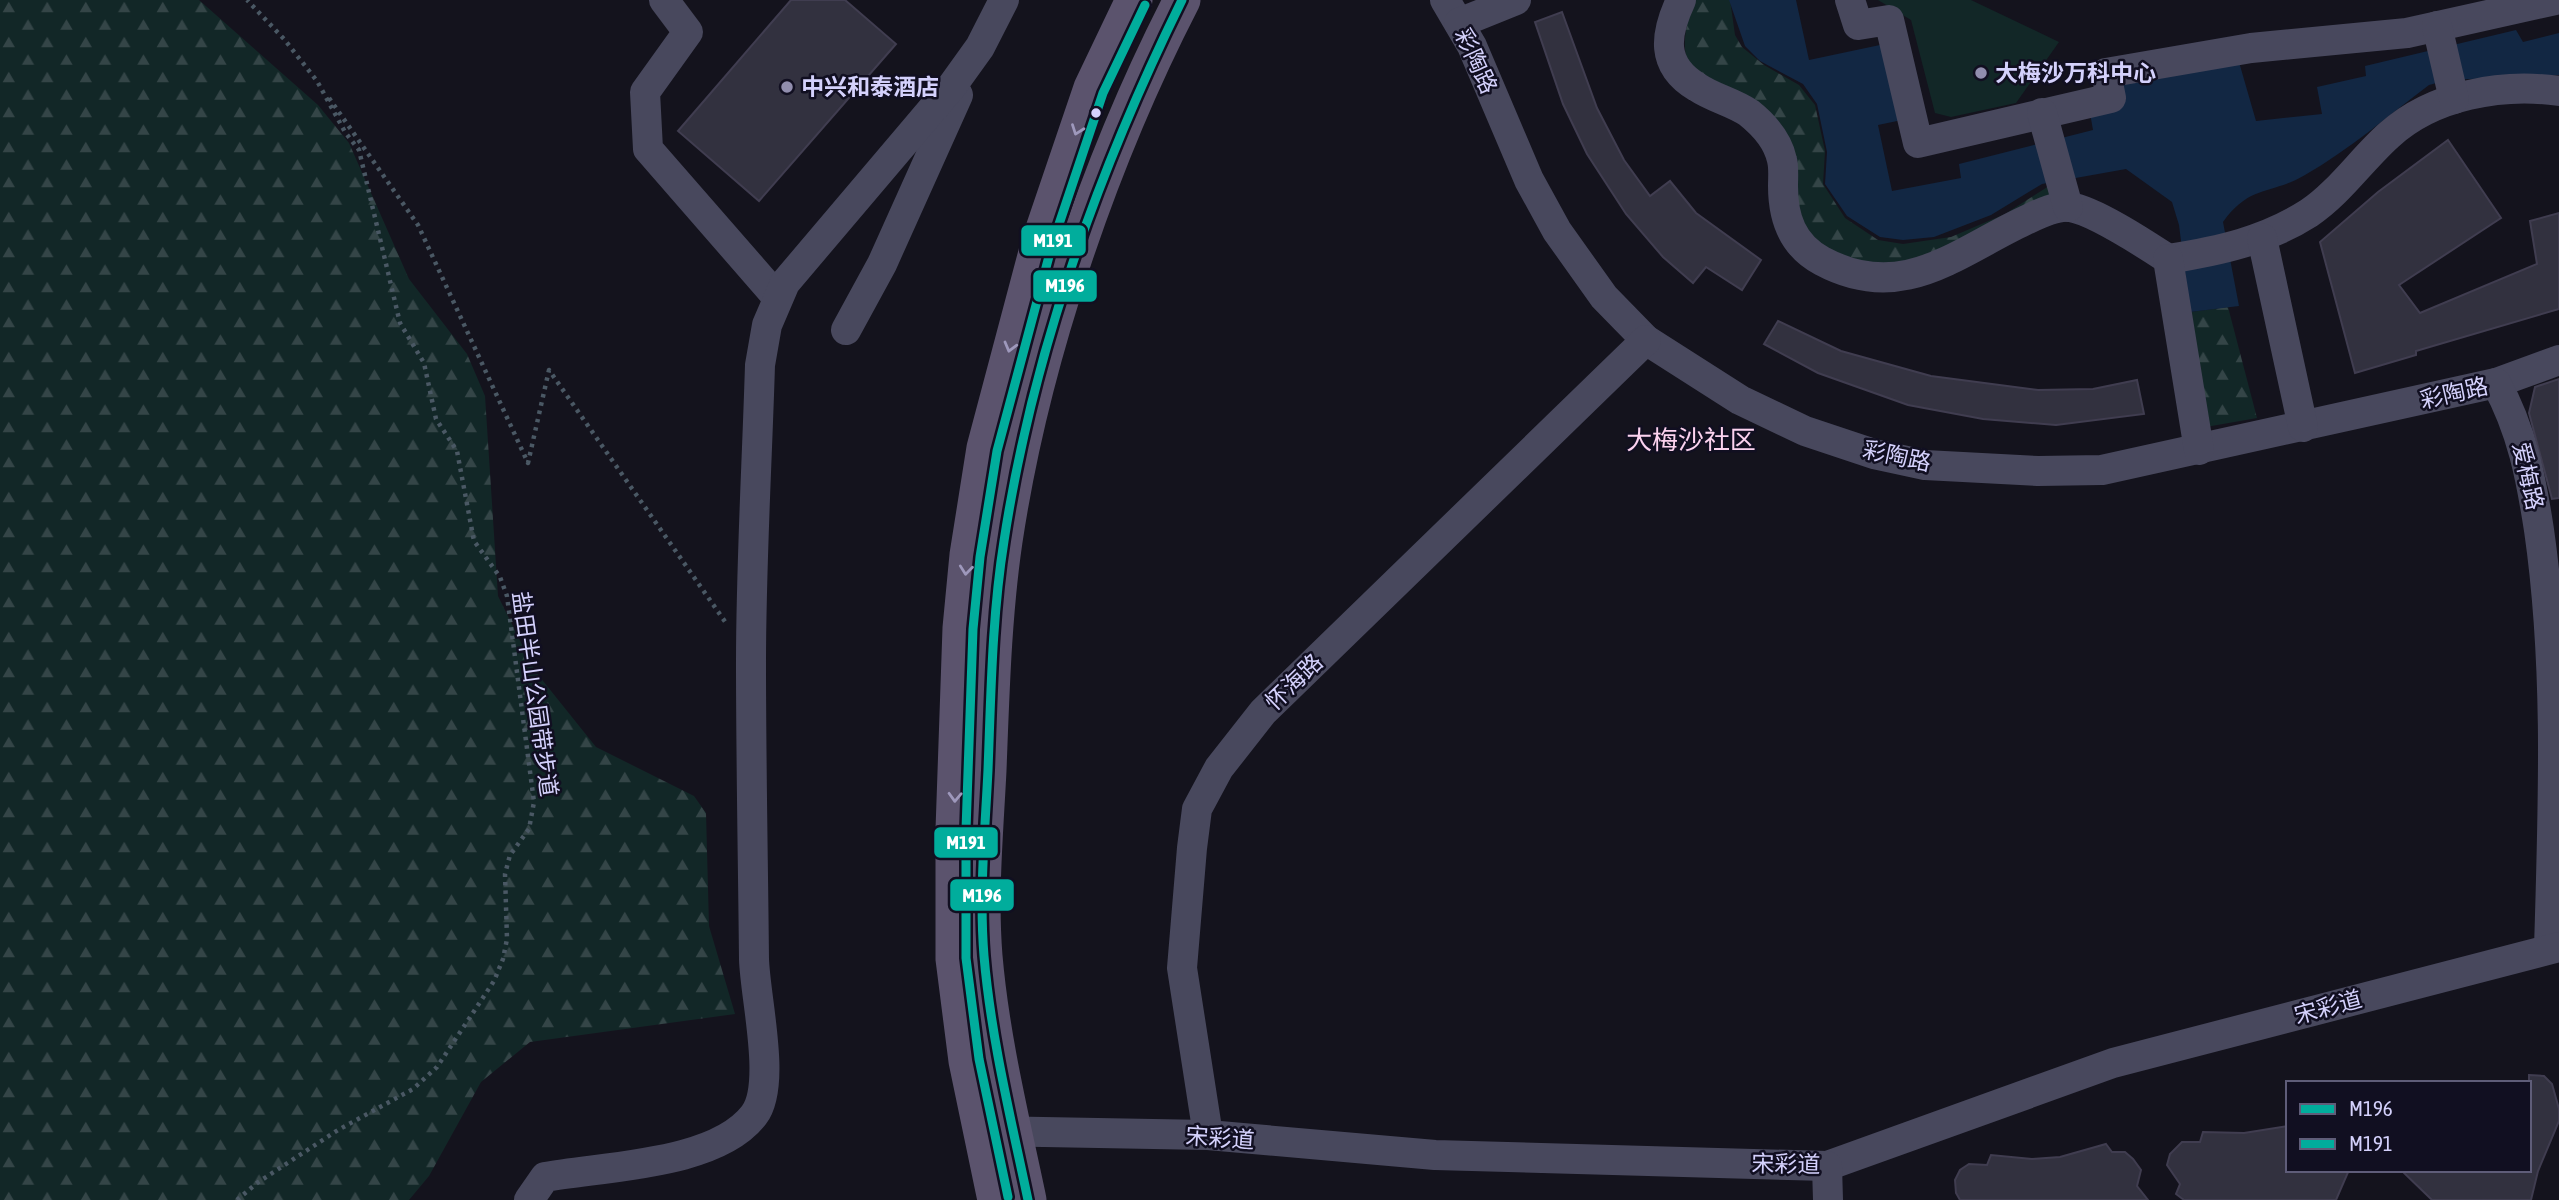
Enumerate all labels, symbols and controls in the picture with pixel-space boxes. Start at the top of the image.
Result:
street label: 彩陶路 [1450,24,1502,98]
place label: 大梅沙万科中心 [1995,60,2156,86]
marker: 大梅沙万科中心 [1973,65,1989,81]
place label: 中兴和泰酒店 [801,74,939,100]
marker: 中兴和泰酒店 [779,79,795,95]
unlabelled marker [1089,106,1103,120]
one-way arrow [1071,123,1085,135]
line badge: M191 [1020,224,1087,257]
text: M191 [1033,229,1073,251]
line badge: M196 [1032,269,1098,303]
text: M196 [1045,274,1085,296]
one-way arrow [1003,341,1018,353]
street label: 彩陶路 [2417,373,2491,413]
district label: 大梅沙社区 [1626,425,1756,455]
street label: 彩陶路 [1861,436,1933,476]
street label: 爱梅路 [2508,439,2548,513]
one-way arrow [959,565,974,576]
street label: 盐田半山公园带步道 [508,590,562,798]
street label: 怀海路 [1260,649,1328,715]
one-way arrow [947,792,962,803]
line badge: M191 [933,826,999,859]
text: M191 [946,831,986,853]
line badge: M196 [949,878,1015,912]
text: M196 [962,884,1002,906]
street label: 宋彩道 [2291,986,2365,1028]
legend [2286,1081,2531,1172]
text: M196 [2349,1096,2393,1120]
street label: 宋彩道 [1185,1123,1255,1153]
text: M191 [2349,1131,2393,1155]
street label: 宋彩道 [1751,1150,1821,1178]

